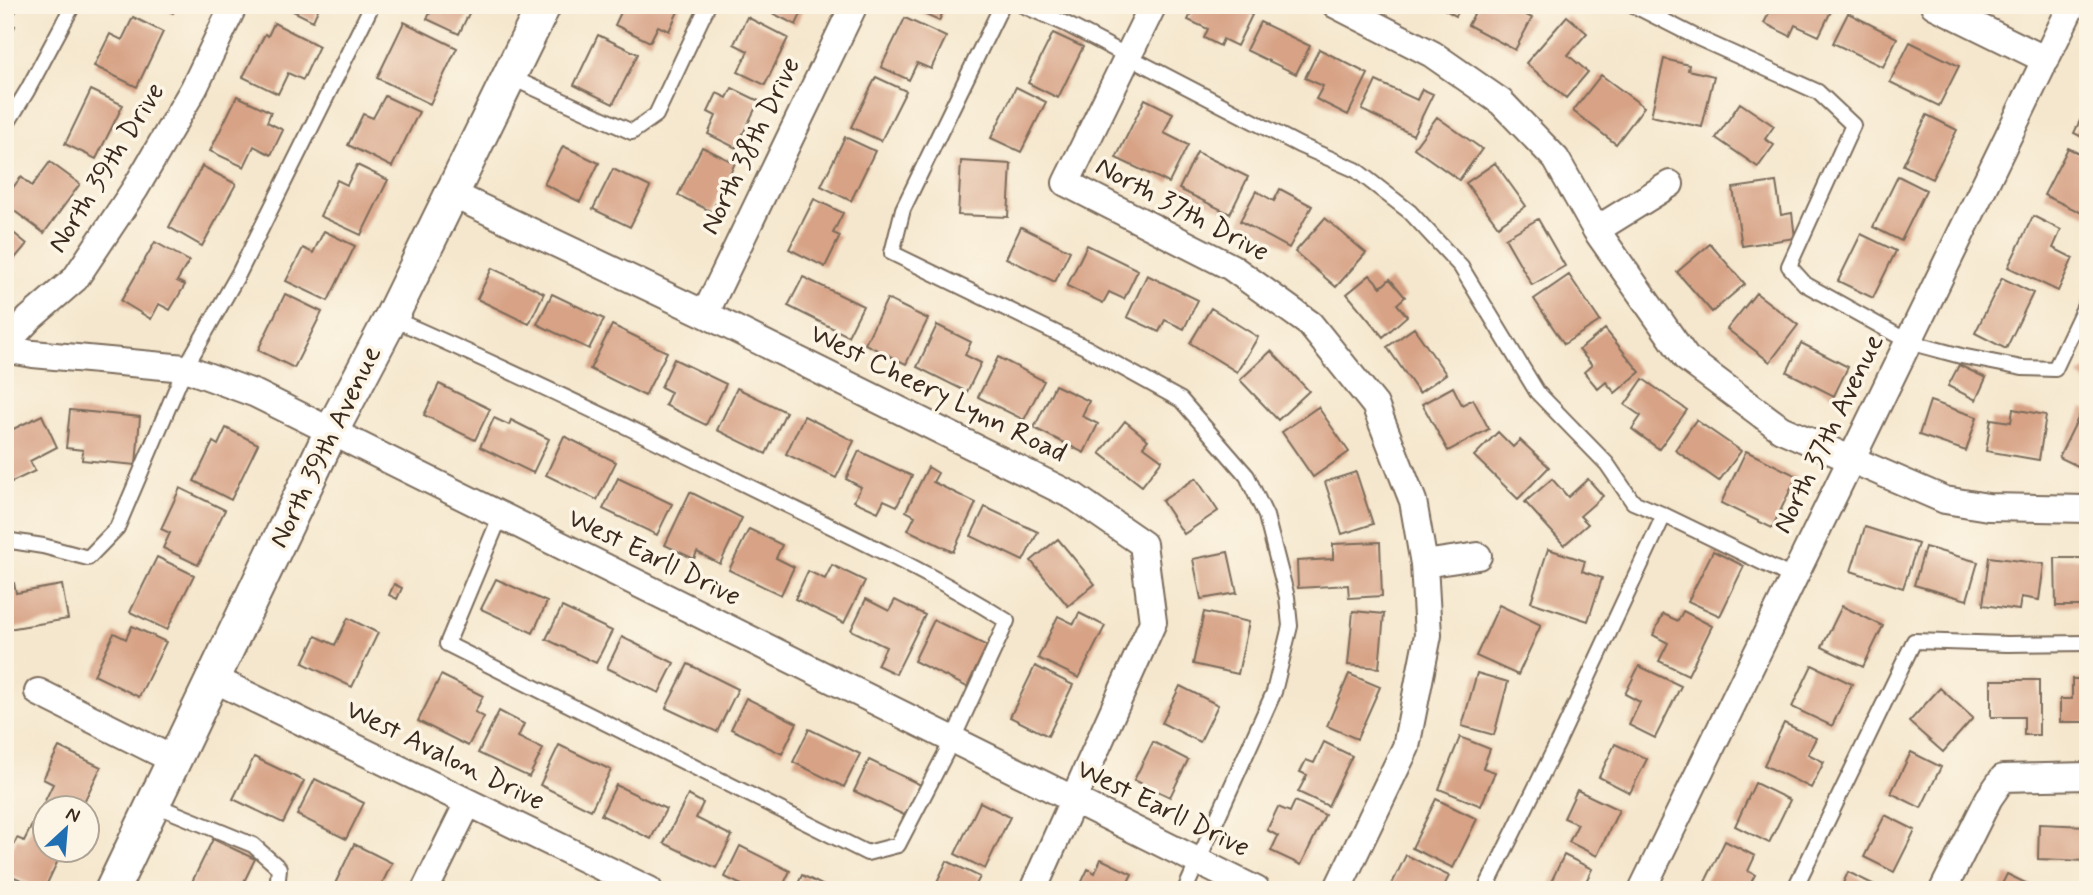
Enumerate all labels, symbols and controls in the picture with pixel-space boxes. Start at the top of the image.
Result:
street label: North 38th Drive [692,51,810,241]
street label: North 39th Drive [40,76,174,260]
street label: North 37th Drive [1089,149,1275,271]
street label: West Cheery Lynn Road [804,316,1072,472]
street label: North 37th Avenue [1765,328,1893,540]
street label: North 39th Avenue [261,340,391,554]
street label: West Earll Drive [561,500,747,616]
street label: West Avalon Drive [339,692,551,820]
street label: West Earll Drive [1070,751,1256,867]
north arrow [32,794,102,864]
text: N [62,801,84,829]

